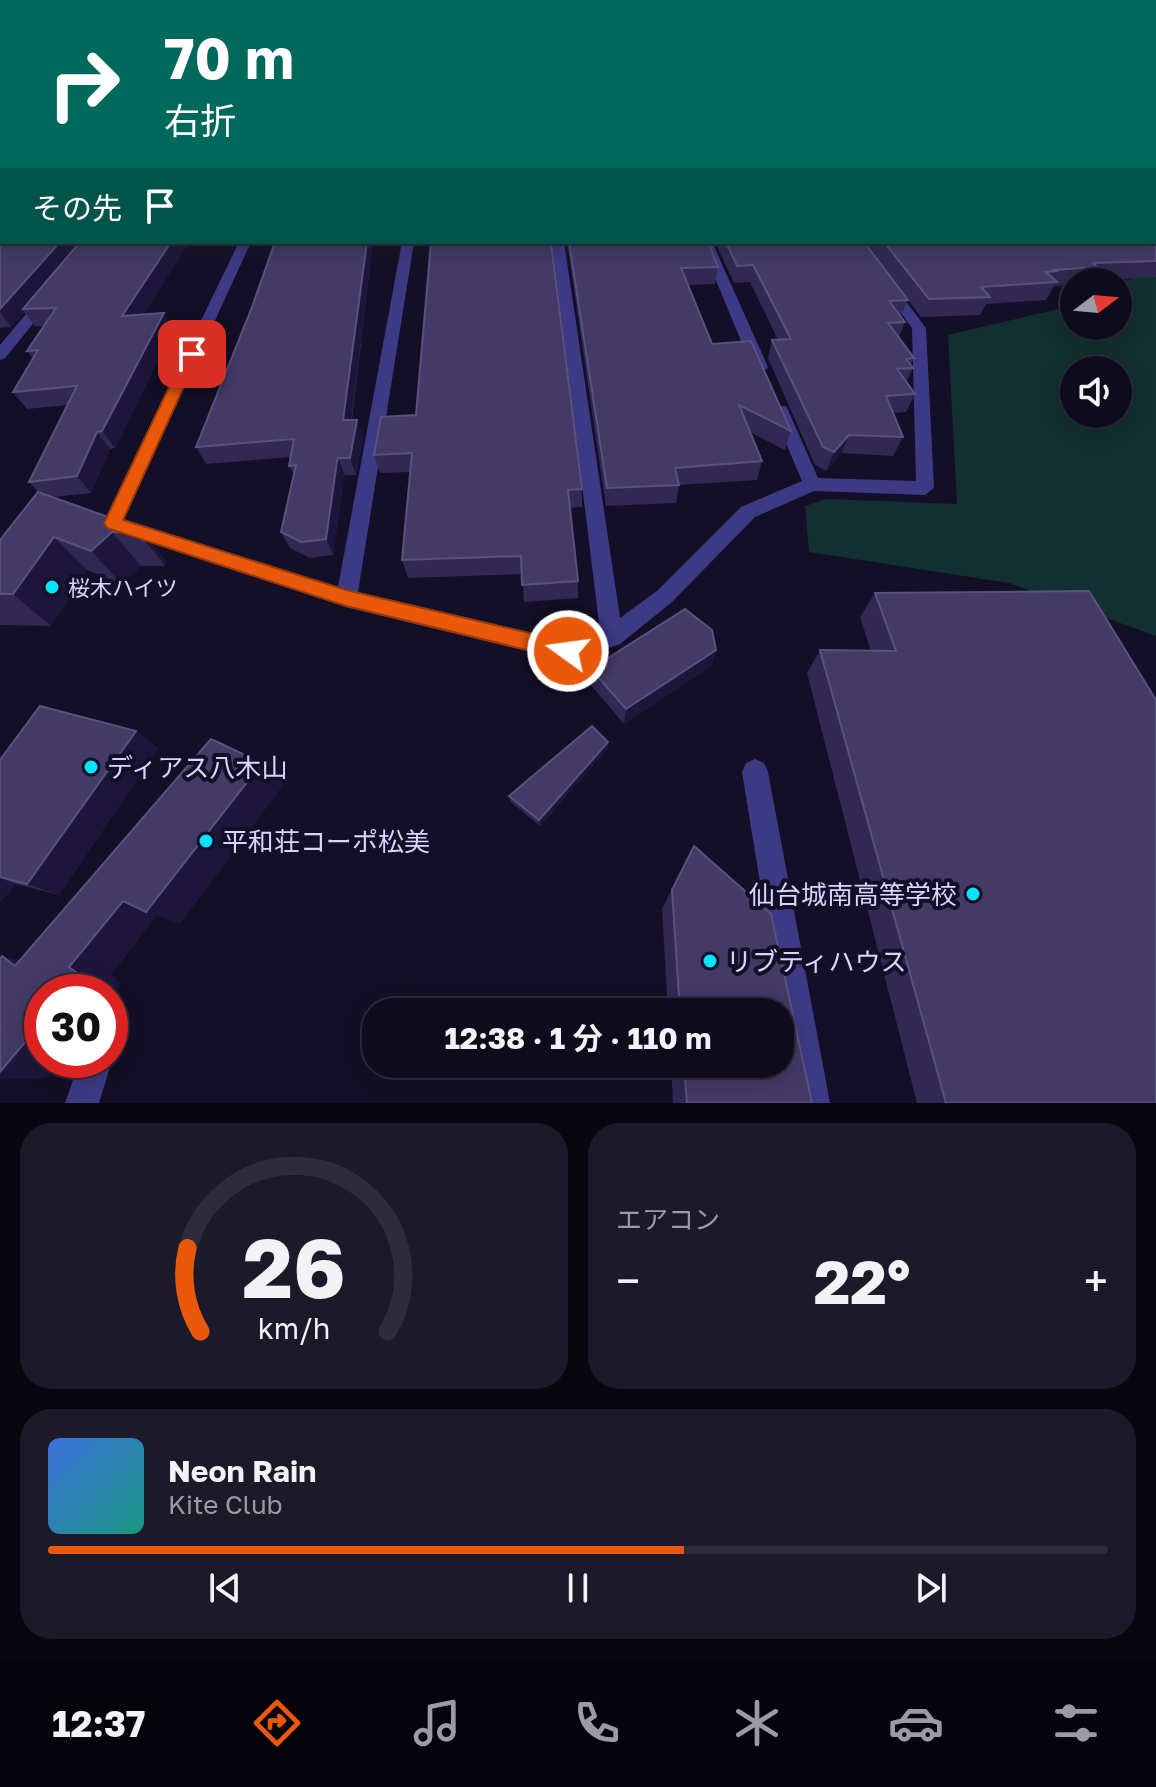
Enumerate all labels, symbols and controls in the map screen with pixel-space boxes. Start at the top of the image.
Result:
text: 70 m [164,24,294,91]
icon: right [32,32,136,136]
text: 右折 [164,99,236,142]
icon: arrive [138,184,182,228]
text: その先 [32,190,122,226]
north arrow [1060,268,1132,340]
map controls [1060,268,1132,428]
pin [158,320,226,388]
icon: arrive [170,332,214,376]
button: sound [1060,356,1132,428]
place label: 桜木ハイツ [68,574,178,601]
marker: 桜木ハイツ [43,578,61,596]
position arrow [526,609,610,693]
place label: ディアス八木山 [107,752,287,783]
marker: ディアス八木山 [82,758,100,776]
place label: 平和荘コーポ松美 [222,826,430,857]
marker: 平和荘コーポ松美 [197,832,215,850]
place label: 仙台城南高等学校 [749,879,957,910]
marker: 仙台城南高等学校 [964,885,982,903]
place label: リブティハウス [726,946,906,977]
marker: リブティハウス [701,952,719,970]
speed limit sign: 30 [24,974,128,1078]
text: 12:38 · 1 分 · 110 m [444,1020,712,1056]
text: エアコン [616,1204,720,1235]
text: 26 [242,1216,346,1316]
text: 22° [814,1245,910,1317]
text: − [616,1254,640,1307]
text: + [1084,1254,1108,1307]
text: km/h [258,1311,330,1345]
text: Neon Rain [168,1453,316,1489]
text: Kite Club [168,1489,283,1520]
icon: previous [203,1566,247,1610]
icon: pause [556,1566,600,1610]
icon: next [909,1566,953,1610]
icon: directions [249,1695,305,1751]
icon: music [409,1695,465,1751]
icon: phone [569,1695,625,1751]
icon: climate [729,1695,785,1751]
icon: car [888,1695,944,1751]
icon: filters [1048,1695,1104,1751]
text: 12:37 [52,1702,145,1745]

